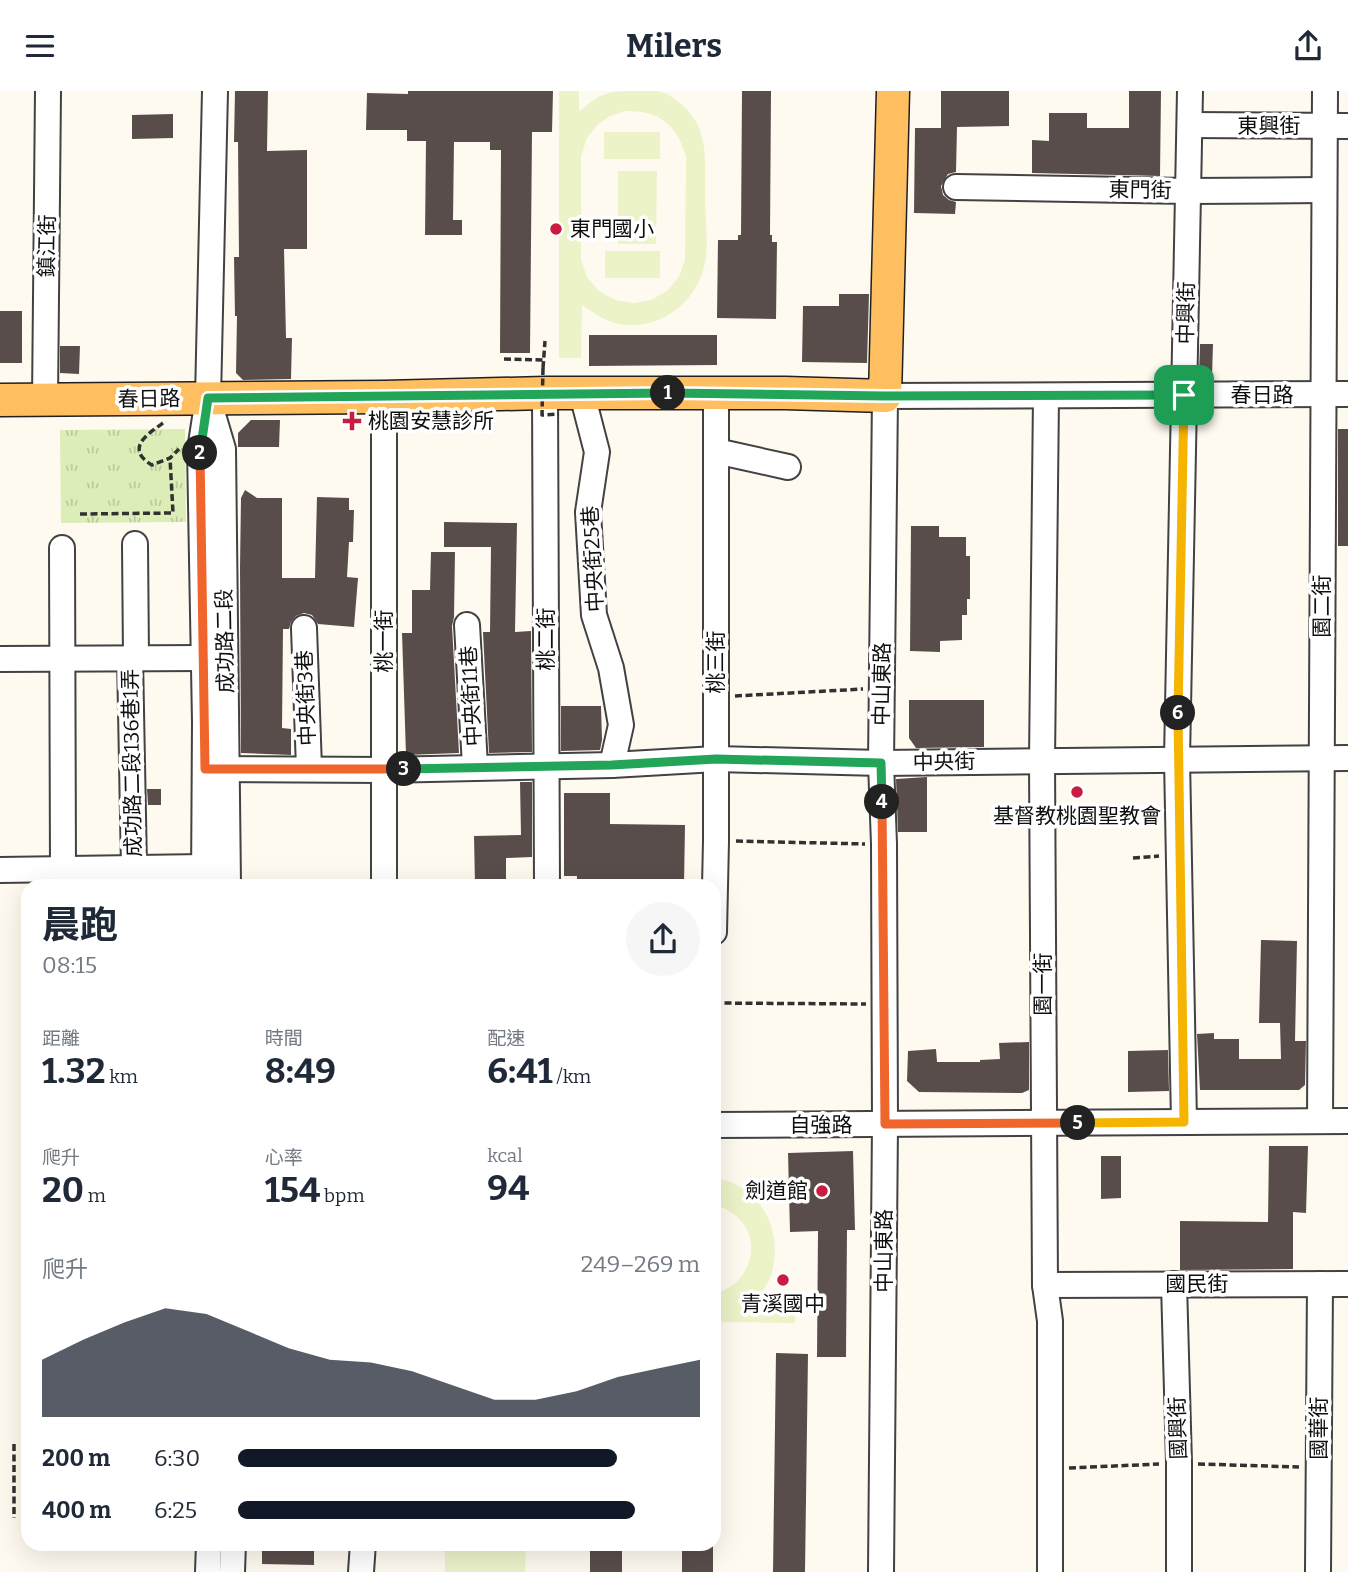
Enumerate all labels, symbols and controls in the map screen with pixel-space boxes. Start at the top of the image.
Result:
icon: menu [21,27,59,65]
text: Milers [626,27,722,65]
icon: share [1289,27,1327,65]
street label: 東興街 [1238,113,1301,139]
street label: 東門街 [1108,176,1172,204]
street label: 鎮江街 [33,214,61,278]
place label: 東門國小 [570,216,654,242]
marker: 東門國小 [548,221,564,237]
street label: 中興街 [1172,281,1200,345]
pin [1154,365,1214,425]
pin: 1 [650,375,686,411]
icon: arrive [1165,376,1203,414]
text: 1 [663,381,672,404]
street label: 春日路 [1231,382,1294,408]
street label: 春日路 [117,385,181,413]
place label: 桃園安慧診所 [368,408,494,434]
marker: 桃園安慧診所 [342,411,362,431]
pin: 2 [182,435,218,471]
text: 2 [194,441,205,464]
street label: 中央街25巷 [577,505,609,613]
street label: 園二街 [1309,575,1335,638]
street label: 成功路二段 [211,588,239,694]
street label: 桃二街 [533,608,559,671]
street label: 桃一街 [371,610,397,673]
street label: 桃三街 [703,631,729,694]
street label: 中山東路 [868,642,896,726]
street label: 中央街11巷 [455,645,487,747]
street label: 中央街3巷 [291,650,321,746]
street label: 成功路二段136巷1弄 [117,669,147,857]
pin: 6 [1160,695,1196,731]
text: 6 [1172,701,1183,724]
street label: 中央街 [912,748,976,776]
pin: 3 [386,751,422,787]
text: 3 [398,757,409,780]
marker: 基督教桃園聖教會 [1069,784,1085,800]
pin: 4 [864,785,900,819]
text: 4 [876,790,887,813]
place label: 基督教桃園聖教會 [993,803,1161,829]
text: 晨跑 [42,902,118,948]
button: share [626,902,700,976]
text: 08:15 [42,951,97,979]
street label: 園一街 [1030,953,1056,1016]
text: 距離 [42,1027,80,1050]
text: 時間 [265,1027,303,1050]
text: 配速 [487,1027,525,1050]
text: 1.32 [42,1050,105,1092]
text: 8:49 [265,1050,336,1092]
text: 6:41 [487,1050,553,1092]
text: km [105,1065,138,1088]
text: /km [553,1065,591,1088]
pin: 5 [1060,1105,1096,1141]
text: 5 [1072,1111,1083,1134]
street label: 自強路 [790,1112,853,1138]
text: kcal [487,1144,523,1167]
text: 爬升 [42,1146,80,1169]
text: 心率 [265,1146,303,1169]
text: 94 [487,1167,529,1209]
text: 20 [42,1169,84,1211]
text: 154 [265,1169,320,1211]
place label: 劍道館 [745,1178,808,1204]
marker: 劍道館 [814,1183,830,1199]
text: m [84,1184,106,1207]
text: bpm [320,1184,365,1207]
street label: 中山東路 [871,1209,897,1293]
text: 249–269 m [581,1250,700,1278]
text: 爬升 [42,1255,88,1283]
street label: 國民街 [1166,1271,1229,1297]
marker: 青溪國中 [775,1272,791,1288]
place label: 青溪國中 [741,1291,825,1317]
street label: 國興街 [1164,1396,1192,1460]
street label: 國華街 [1306,1397,1332,1460]
text: 200 m [42,1444,110,1472]
text: 6:30 [154,1444,200,1472]
text: 400 m [42,1496,111,1524]
text: 6:25 [154,1496,197,1524]

